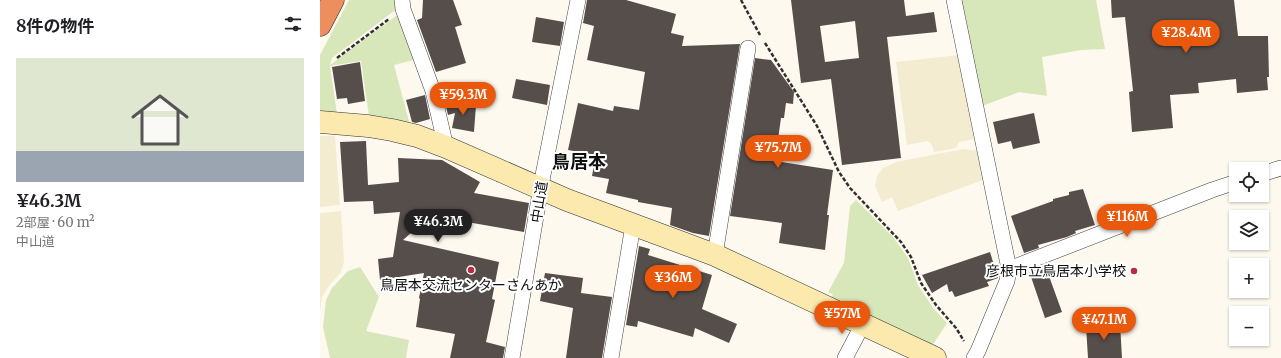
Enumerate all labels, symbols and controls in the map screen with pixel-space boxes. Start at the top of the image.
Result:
icon: filters [282,13,304,35]
text: 8件の物件 [16,15,95,37]
pin: ¥28.4M [1153,20,1219,54]
text: ¥28.4M [1161,24,1211,41]
pin: ¥59.3M [430,82,496,116]
icon: home [124,84,196,156]
text: ¥59.3M [439,86,487,103]
pin: ¥75.7M [745,135,811,169]
text: ¥75.7M [754,139,802,156]
district label: 鳥居本 [552,150,606,173]
map controls [1229,162,1269,346]
button: locate [1229,162,1269,202]
street label: 中山道 [527,180,551,224]
text: ¥46.3M [16,190,81,212]
pin: ¥116M [1099,204,1155,238]
text: ¥116M [1106,208,1148,225]
pin: ¥46.3M [405,209,471,243]
button: layers [1229,210,1269,250]
text: ¥46.3M [413,213,463,230]
text: 2部屋 · 60 m² [16,214,95,231]
text: 中山道 [16,233,55,250]
button: + [1229,258,1269,298]
place label: 彦根市立鳥居本小学校 [986,262,1126,280]
marker: 鳥居本交流センターさんあか [466,265,476,275]
pin: ¥36M [649,265,697,299]
marker: 彦根市立鳥居本小学校 [1129,266,1139,276]
text: ¥36M [654,269,692,286]
place label: 鳥居本交流センターさんあか [380,276,562,294]
pin: ¥57M [818,301,866,335]
text: ¥57M [823,305,861,322]
button: − [1229,306,1269,346]
pin: ¥47.1M [1071,307,1137,341]
text: ¥47.1M [1081,311,1127,328]

